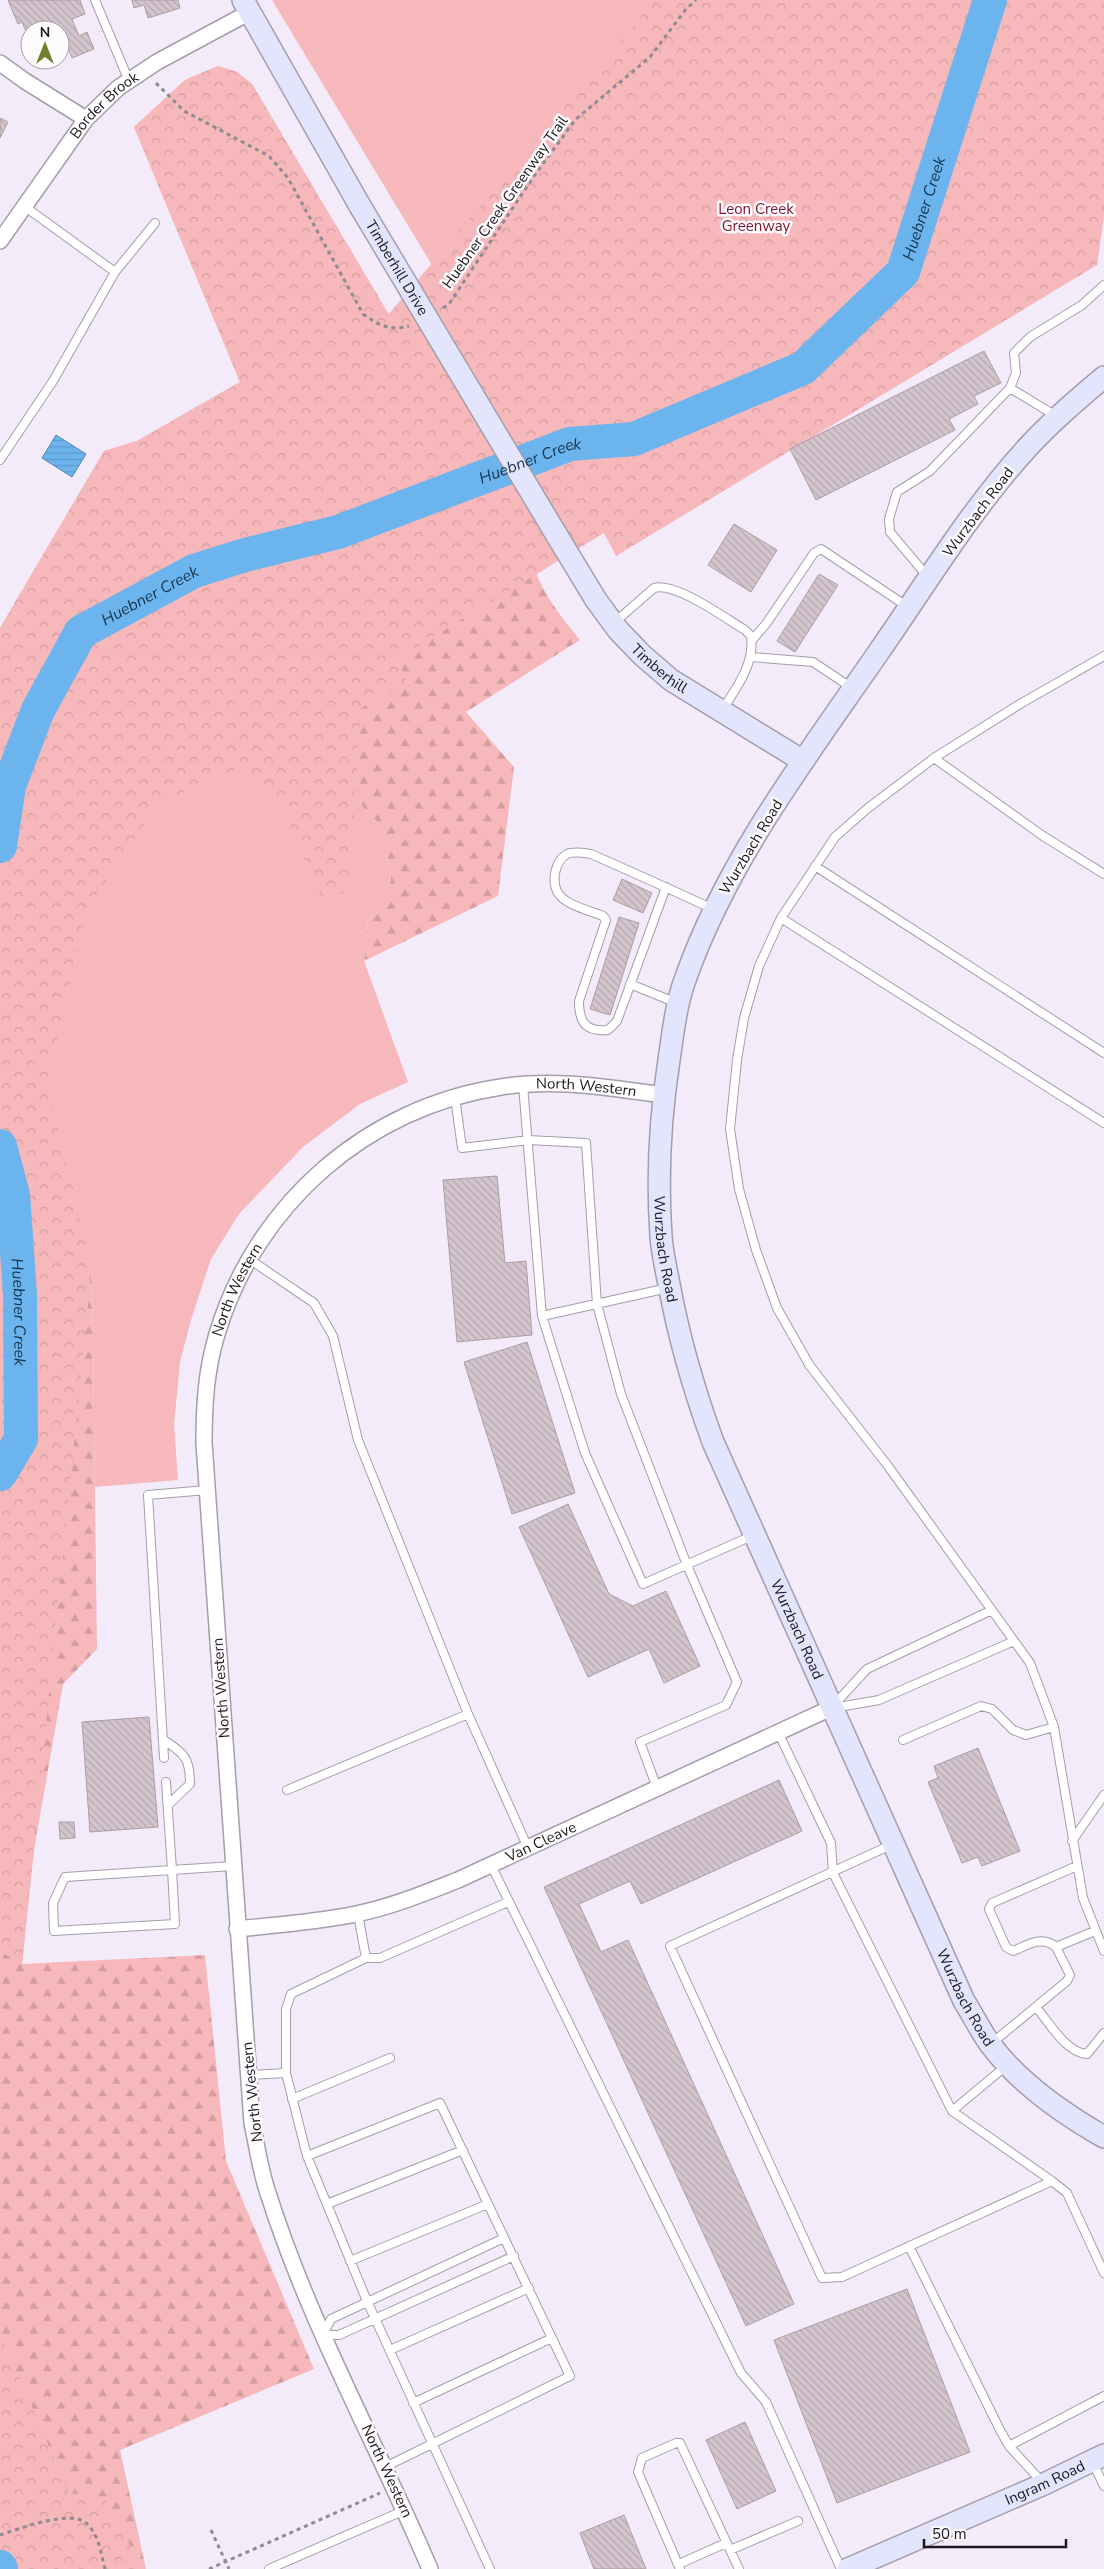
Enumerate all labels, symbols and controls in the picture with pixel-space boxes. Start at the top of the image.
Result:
north arrow [20,20,70,70]
text: N [40,23,50,42]
street label: Border Brook [65,67,143,143]
street label: Huebner Creek Greenway Trail [438,111,573,292]
water label: Huebner Creek [897,153,952,263]
park label: Leon Creek Greenway [718,199,794,236]
street label: Timberhill Drive [361,216,433,319]
water label: Huebner Creek [476,433,583,490]
street label: Wurzbach Road [938,463,1018,561]
water label: Huebner Creek [97,560,204,631]
street label: Timberhill [626,639,692,698]
street label: Wurzbach Road [715,796,787,898]
street label: North Western [536,1073,638,1101]
street label: Wurzbach Road [649,1195,682,1304]
street label: North Western [207,1239,267,1339]
water label: Huebner Creek [5,1257,31,1367]
street label: Wurzbach Road [766,1576,828,1683]
street label: North Western [208,1637,234,1739]
street label: Van Cleave [501,1817,580,1867]
street label: Wurzbach Road [932,1946,999,2051]
street label: North Western [237,2041,267,2143]
street label: North Western [357,2421,417,2521]
street label: Ingram Road [1002,2456,1088,2510]
scale bar [924,2516,1066,2548]
text: 50 m [932,2524,967,2544]

